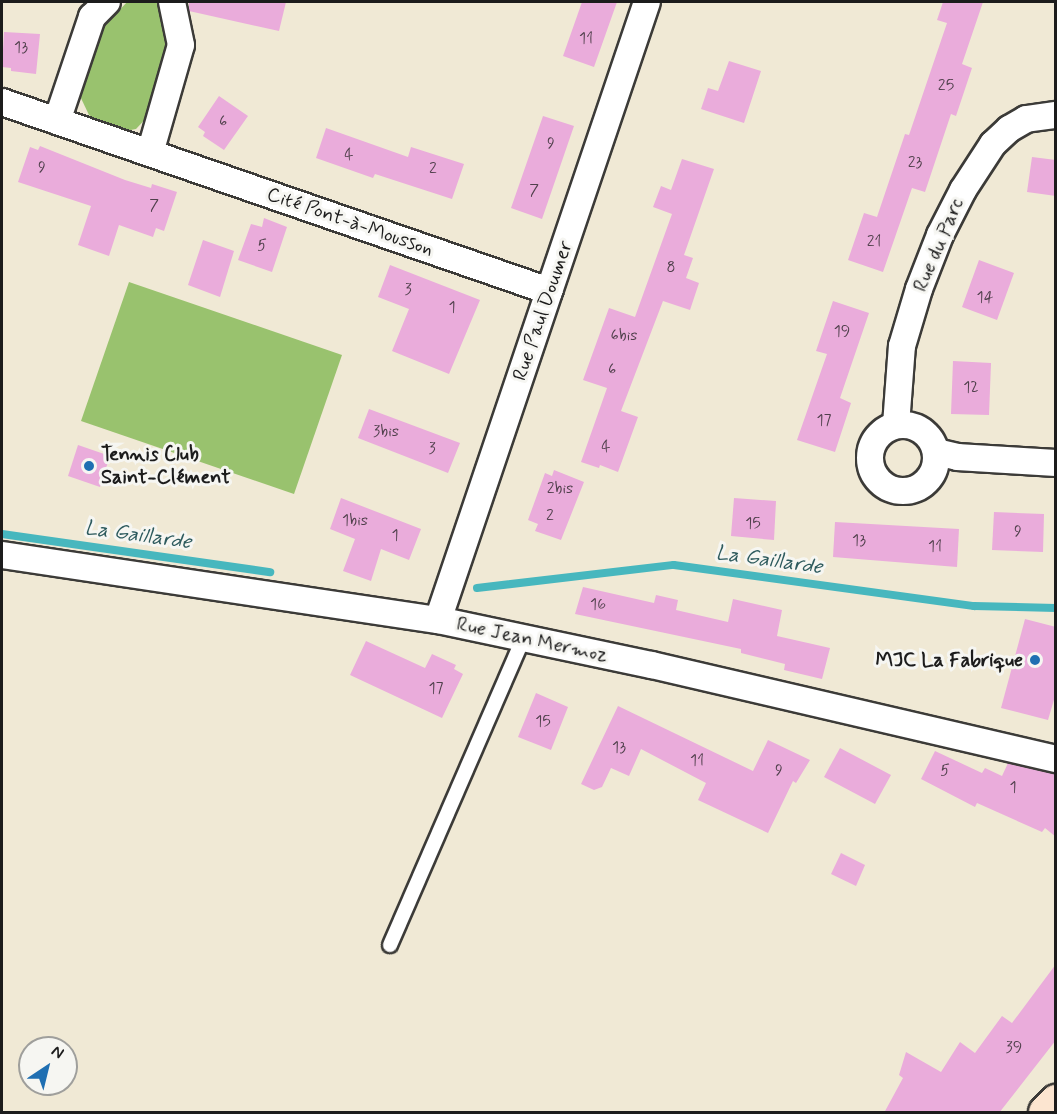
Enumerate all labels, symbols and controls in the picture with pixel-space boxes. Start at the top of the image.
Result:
house number: 11 [579,29,593,49]
house number: 13 [14,38,28,58]
house number: 25 [938,76,954,96]
house number: 6 [219,112,227,132]
house number: 9 [547,134,555,154]
house number: 4 [344,145,354,165]
house number: 23 [908,153,922,173]
house number: 9 [38,158,46,178]
house number: 2 [429,159,437,179]
house number: 7 [529,181,539,201]
street label: Cité Pont-à-Mousson [264,182,436,262]
house number: 7 [149,196,159,216]
street label: Rue du Parc [909,196,969,294]
house number: 21 [867,232,881,252]
house number: 5 [257,236,267,256]
street label: Rue Paul Doumer [509,240,577,382]
house number: 8 [666,258,676,278]
house number: 3 [404,280,412,300]
house number: 14 [977,288,993,308]
house number: 1 [448,298,456,318]
house number: 19 [834,322,850,342]
house number: 6bis [611,326,637,346]
house number: 6 [608,360,616,380]
house number: 12 [963,378,979,398]
house number: 17 [816,411,832,431]
house number: 3bis [373,422,399,442]
house number: 4 [601,437,611,457]
house number: 3 [428,439,436,459]
place label: Tennis Club Saint-Clément [101,442,231,489]
marker: Tennis Club Saint-Clément [82,459,96,473]
house number: 2bis [547,479,573,499]
house number: 2 [546,506,554,526]
house number: 1bis [342,511,368,531]
house number: 15 [745,514,761,534]
water label: La Gaillarde [82,515,194,555]
house number: 9 [1014,522,1022,542]
house number: 1 [391,526,399,546]
house number: 13 [852,531,866,551]
house number: 11 [928,537,942,557]
water label: La Gaillarde [713,540,825,580]
house number: 16 [590,595,606,615]
street label: Rue Jean Mermoz [452,612,612,668]
place label: MJC La Fabrique [872,648,1023,672]
marker: MJC La Fabrique [1028,653,1042,667]
house number: 17 [428,679,444,699]
house number: 15 [535,712,551,732]
house number: 13 [612,738,626,758]
house number: 11 [690,751,704,771]
house number: 9 [775,761,783,781]
house number: 5 [940,761,950,781]
house number: 1 [1009,778,1017,798]
north arrow [18,1036,78,1096]
house number: 39 [1006,1038,1022,1058]
text: N [47,1041,68,1064]

